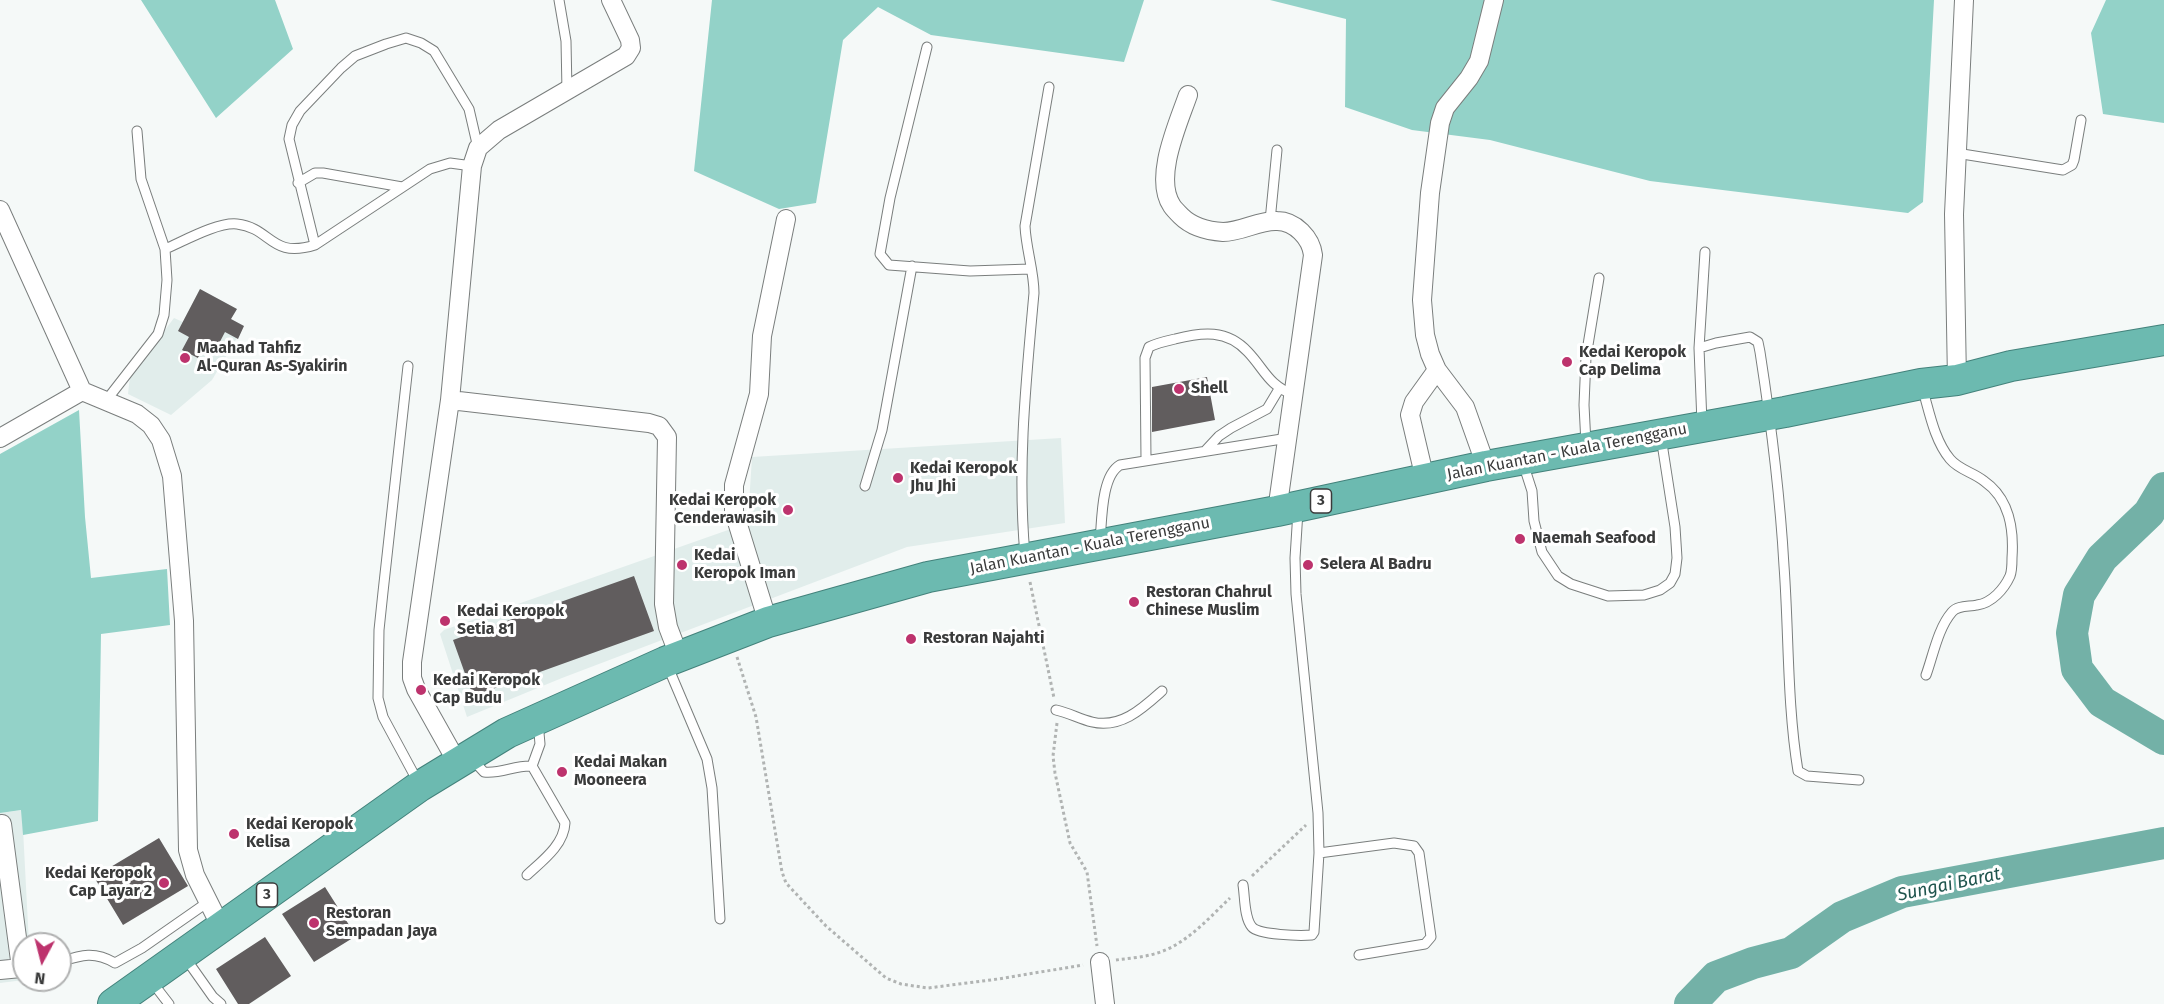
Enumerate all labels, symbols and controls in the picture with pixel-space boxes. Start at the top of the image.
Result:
place label: Maahad Tahfiz Al-Quran As-Syakirin [197,339,348,377]
place label: Kedai Keropok Cap Delima [1579,343,1686,381]
marker: Maahad Tahfiz Al-Quran As-Syakirin [178,351,192,365]
marker: Kedai Keropok Cap Delima [1560,355,1574,369]
place label: Shell [1191,379,1228,399]
marker: Shell [1172,382,1186,396]
street label: Jalan Kuantan - Kuala Terengganu [1445,419,1689,485]
place label: Kedai Keropok Jhu Jhi [910,459,1017,497]
marker: Kedai Keropok Jhu Jhi [891,471,905,485]
road number: 3 [1310,489,1332,513]
place label: Kedai Keropok Cenderawasih [669,491,776,529]
marker: Kedai Keropok Cenderawasih [781,503,795,517]
street label: Jalan Kuantan - Kuala Terengganu [968,513,1212,579]
place label: Naemah Seafood [1532,529,1656,549]
marker: Naemah Seafood [1513,532,1527,546]
place label: Kedai Keropok Iman [694,546,796,584]
place label: Selera Al Badru [1320,555,1432,575]
marker: Kedai Keropok Iman [675,558,689,572]
marker: Selera Al Badru [1301,558,1315,572]
place label: Restoran Chahrul Chinese Muslim [1146,583,1272,621]
marker: Restoran Chahrul Chinese Muslim [1127,595,1141,609]
place label: Kedai Keropok Setia 81 [457,602,564,640]
marker: Kedai Keropok Setia 81 [438,614,452,628]
place label: Restoran Najahti [923,629,1044,649]
marker: Restoran Najahti [904,632,918,646]
place label: Kedai Keropok Cap Budu [433,671,540,709]
marker: Kedai Keropok Cap Budu [414,683,428,697]
place label: Kedai Makan Mooneera [574,753,667,791]
marker: Kedai Makan Mooneera [555,765,569,779]
place label: Kedai Keropok Kelisa [246,815,353,853]
marker: Kedai Keropok Kelisa [227,827,241,841]
place label: Kedai Keropok Cap Layar 2 [45,864,152,902]
water label: Sungai Barat [1895,864,2003,906]
marker: Kedai Keropok Cap Layar 2 [157,876,171,890]
road number: 3 [256,883,278,907]
place label: Restoran Sempadan Jaya [326,904,437,942]
marker: Restoran Sempadan Jaya [307,916,321,930]
north arrow [12,932,72,992]
text: N [34,968,46,988]

